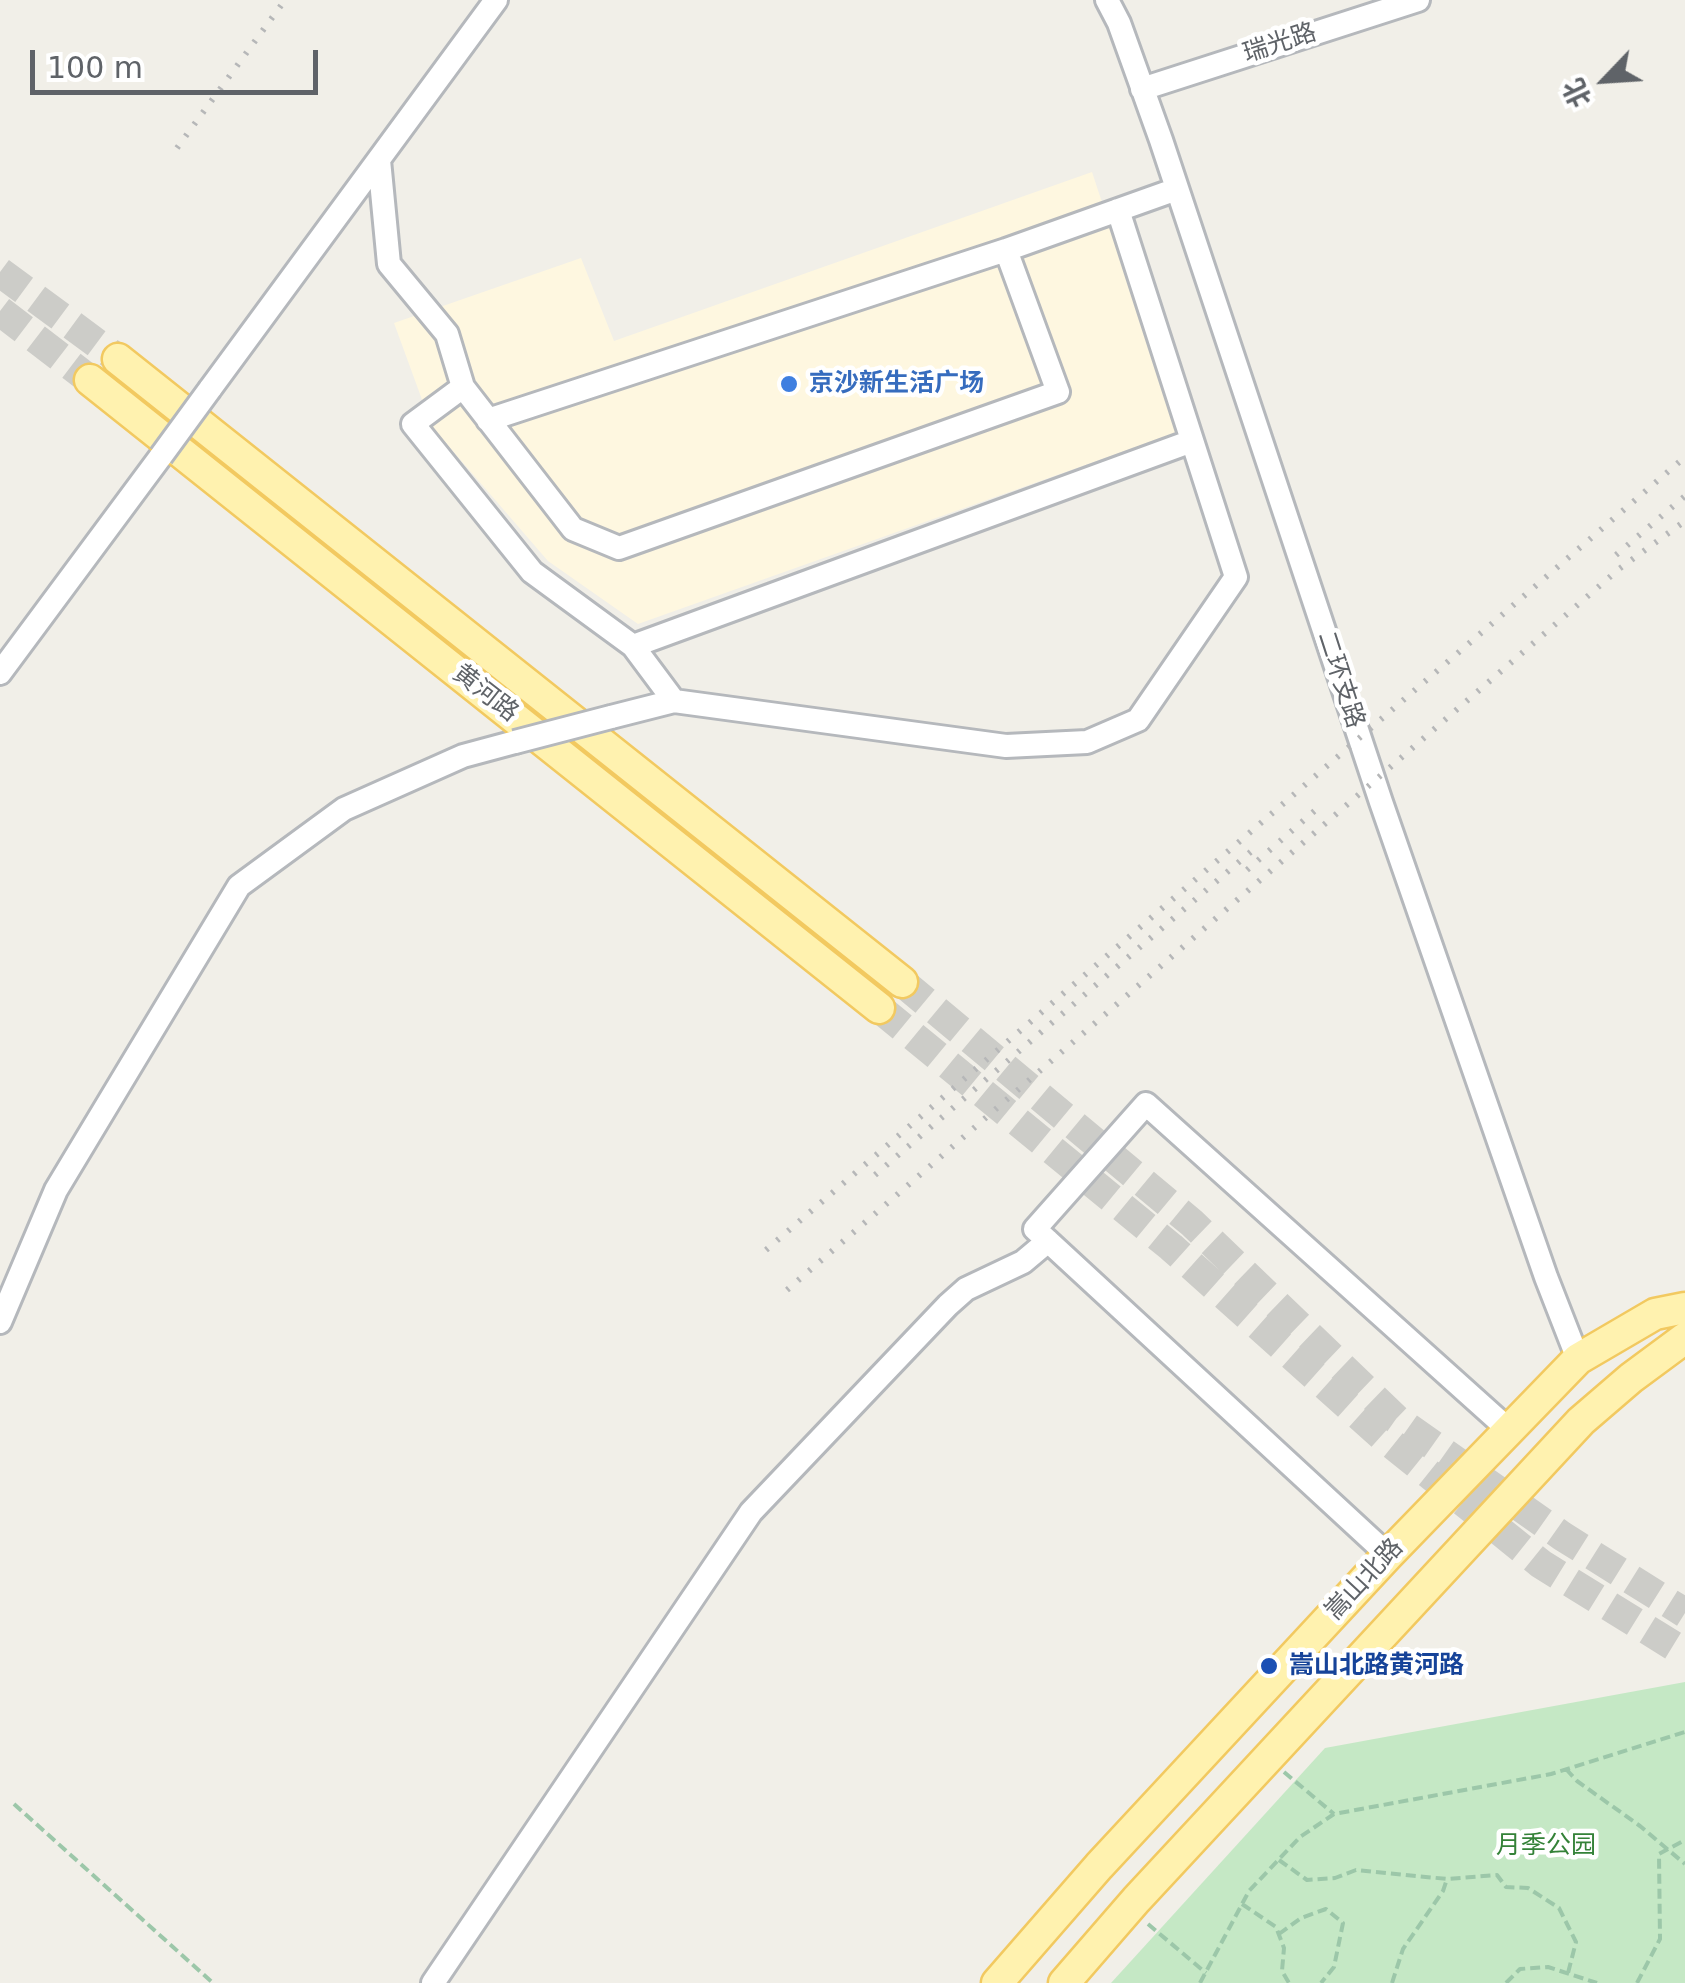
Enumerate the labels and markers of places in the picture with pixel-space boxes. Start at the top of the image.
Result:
place label: 京沙新生活广场 [809,369,984,399]
marker: 京沙新生活广场 [778,373,800,395]
place label: 嵩山北路黄河路 [1289,1651,1464,1681]
marker: 嵩山北路黄河路 [1258,1655,1280,1677]

